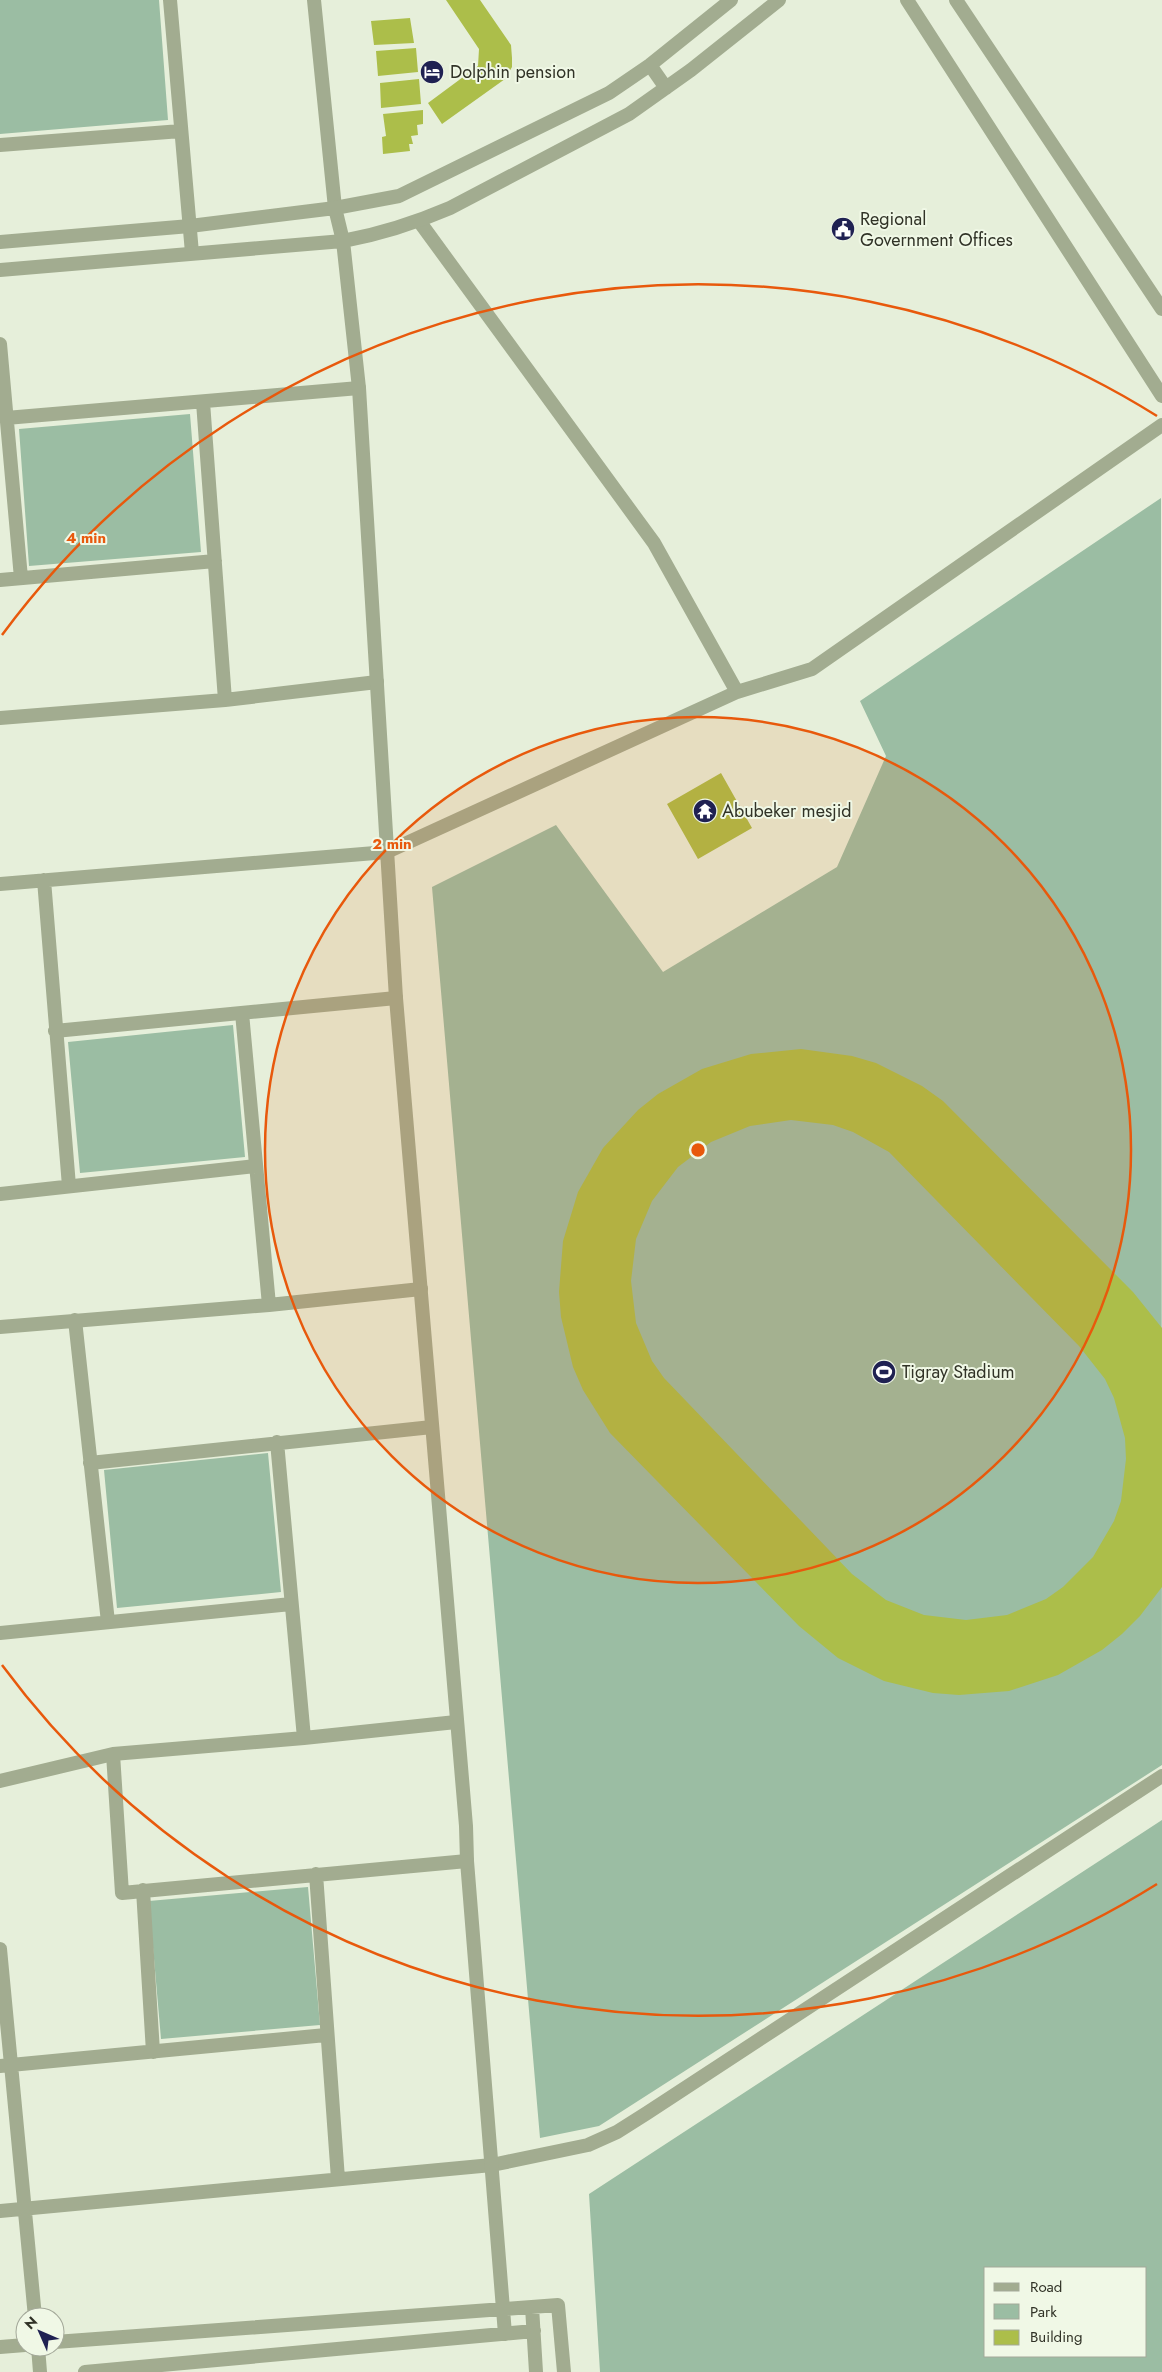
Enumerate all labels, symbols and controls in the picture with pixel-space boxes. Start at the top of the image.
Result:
hotel icon: Dolphin pension [419,59,445,85]
place label: Dolphin pension [450,59,576,85]
place label: Regional Government Offices [860,206,1013,253]
public building icon: Regional Government Offices [830,216,856,242]
text: 4 min [66,527,106,549]
temple icon: Abubeker mesjid [692,798,718,824]
place label: Abubeker mesjid [722,798,852,824]
text: 2 min [372,833,412,855]
centre of rings [689,1141,707,1159]
sports icon: Tigray Stadium [871,1359,897,1385]
place label: Tigray Stadium [902,1359,1015,1385]
legend [984,2267,1147,2357]
text: Road [1030,2276,1062,2298]
text: Park [1030,2301,1057,2323]
north arrow [15,2307,65,2357]
text: N [20,2312,42,2334]
text: Building [1030,2326,1082,2348]

